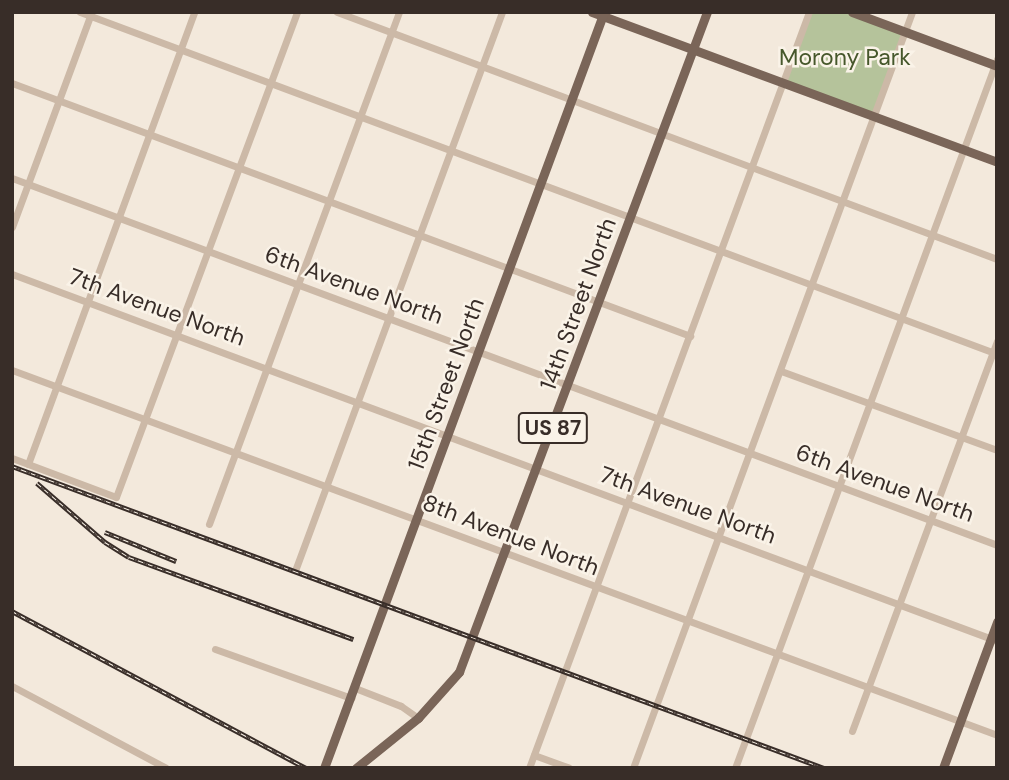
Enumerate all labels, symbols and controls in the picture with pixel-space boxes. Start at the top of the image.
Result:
park label: Morony Park [779,43,911,71]
street label: 14th Street North [534,214,622,394]
street label: 6th Avenue North [261,240,447,330]
street label: 7th Avenue North [65,262,249,352]
street label: 15th Street North [402,294,490,474]
road number: US 87 [516,410,590,446]
street label: 6th Avenue North [792,438,978,528]
street label: 7th Avenue North [596,460,780,550]
street label: 8th Avenue North [419,489,603,581]

